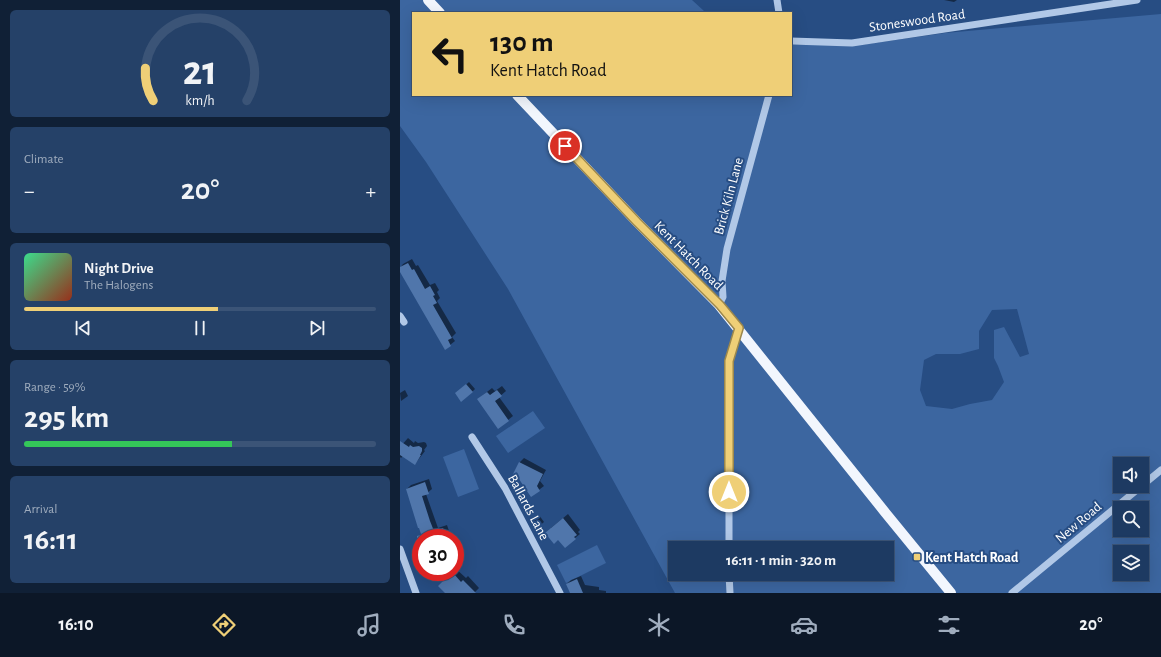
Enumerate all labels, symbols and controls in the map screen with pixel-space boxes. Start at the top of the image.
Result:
street label: Stoneswood Road [868,7,966,35]
icon: left [424,28,476,80]
text: 130 m [490,29,554,57]
text: 21 [183,51,217,92]
text: Kent Hatch Road [490,62,607,80]
text: km/h [185,94,215,108]
pin [548,129,582,163]
icon: arrive [554,135,576,157]
text: Climate [24,153,63,166]
street label: Brick Kiln Lane [712,156,746,236]
text: 20° [181,175,219,205]
text: − [24,180,35,202]
text: + [365,180,376,202]
street label: Kent Hatch Road [651,219,725,293]
text: Night Drive [84,261,154,276]
text: The Halogens [84,279,153,292]
icon: previous [72,317,94,339]
icon: pause [189,317,211,339]
icon: next [306,317,328,339]
text: Range · 59% [24,381,85,394]
text: 295 km [24,403,109,433]
map controls [1113,457,1149,581]
button: sound [1113,457,1149,493]
position arrow [708,471,750,513]
street label: Ballards Lane [505,472,551,543]
street label: New Road [1053,500,1104,546]
button: search [1113,501,1149,537]
text: Arrival [24,503,57,516]
text: 16:11 [24,525,78,555]
speed limit sign: 30 [412,529,464,581]
button: layers [1113,545,1149,581]
place label: Kent Hatch Road [925,551,1019,565]
marker: Kent Hatch Road [912,552,922,562]
text: 16:11 · 1 min · 320 m [726,553,836,568]
icon: directions [210,611,238,639]
icon: music [355,611,383,639]
icon: phone [500,611,528,639]
icon: climate [645,611,673,639]
icon: car [790,611,818,639]
icon: filters [935,611,963,639]
text: 16:10 [58,616,94,634]
text: 20° [1079,616,1103,634]

